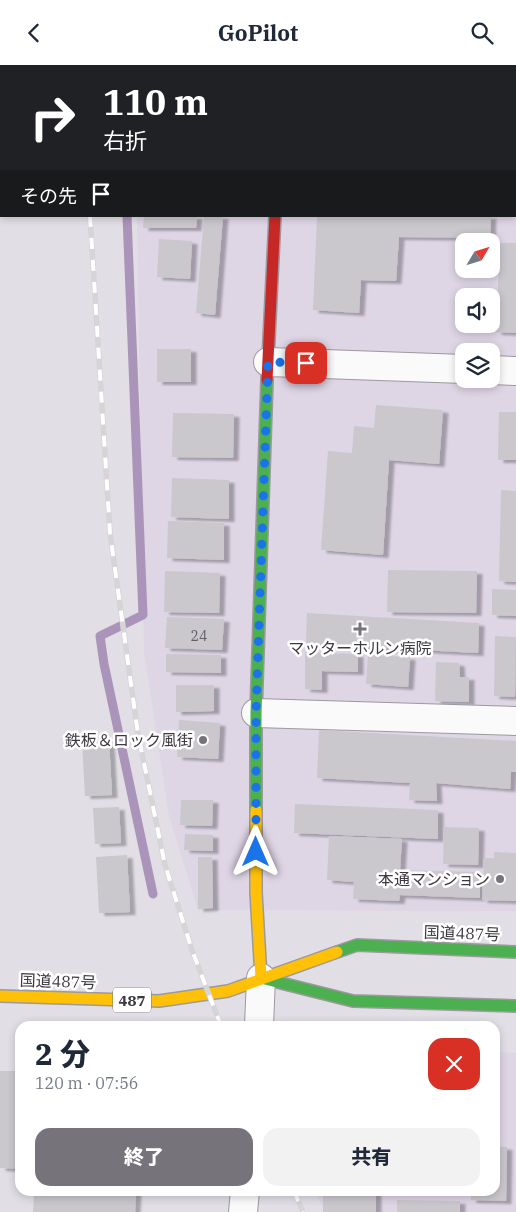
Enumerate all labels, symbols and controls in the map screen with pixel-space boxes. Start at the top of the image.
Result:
text: GoPilot [218,18,298,47]
icon: back [20,19,48,47]
icon: search [468,19,496,47]
text: 110 m [103,79,208,125]
icon: right [20,85,85,150]
text: 右折 [103,126,147,155]
icon: arrive [87,180,115,208]
text: その先 [20,184,77,208]
north arrow [455,233,500,277]
map controls [455,233,500,388]
button: sound [455,288,500,333]
pin [285,342,327,384]
button: layers [455,343,500,388]
icon: arrive [292,349,320,377]
marker: マッターホルン病院 [353,622,367,636]
house number: 24 [191,627,207,645]
place label: マッターホルン病院 [288,638,432,658]
place label: 鉄板＆ロック風街 [65,730,193,750]
marker: 鉄板＆ロック風街 [197,734,209,746]
position arrow [229,825,281,877]
place label: 本通マンション [378,869,490,889]
marker: 本通マンション [494,873,506,885]
street label: 国道487号 [423,922,501,944]
street label: 国道487号 [19,970,97,992]
road number: 487 [113,987,151,1013]
text: 2 分 [35,1034,90,1073]
button: close [428,1038,480,1090]
text: 120 m · 07:56 [35,1073,138,1093]
button: 終了 [35,1128,253,1186]
button: 共有 [263,1128,480,1186]

